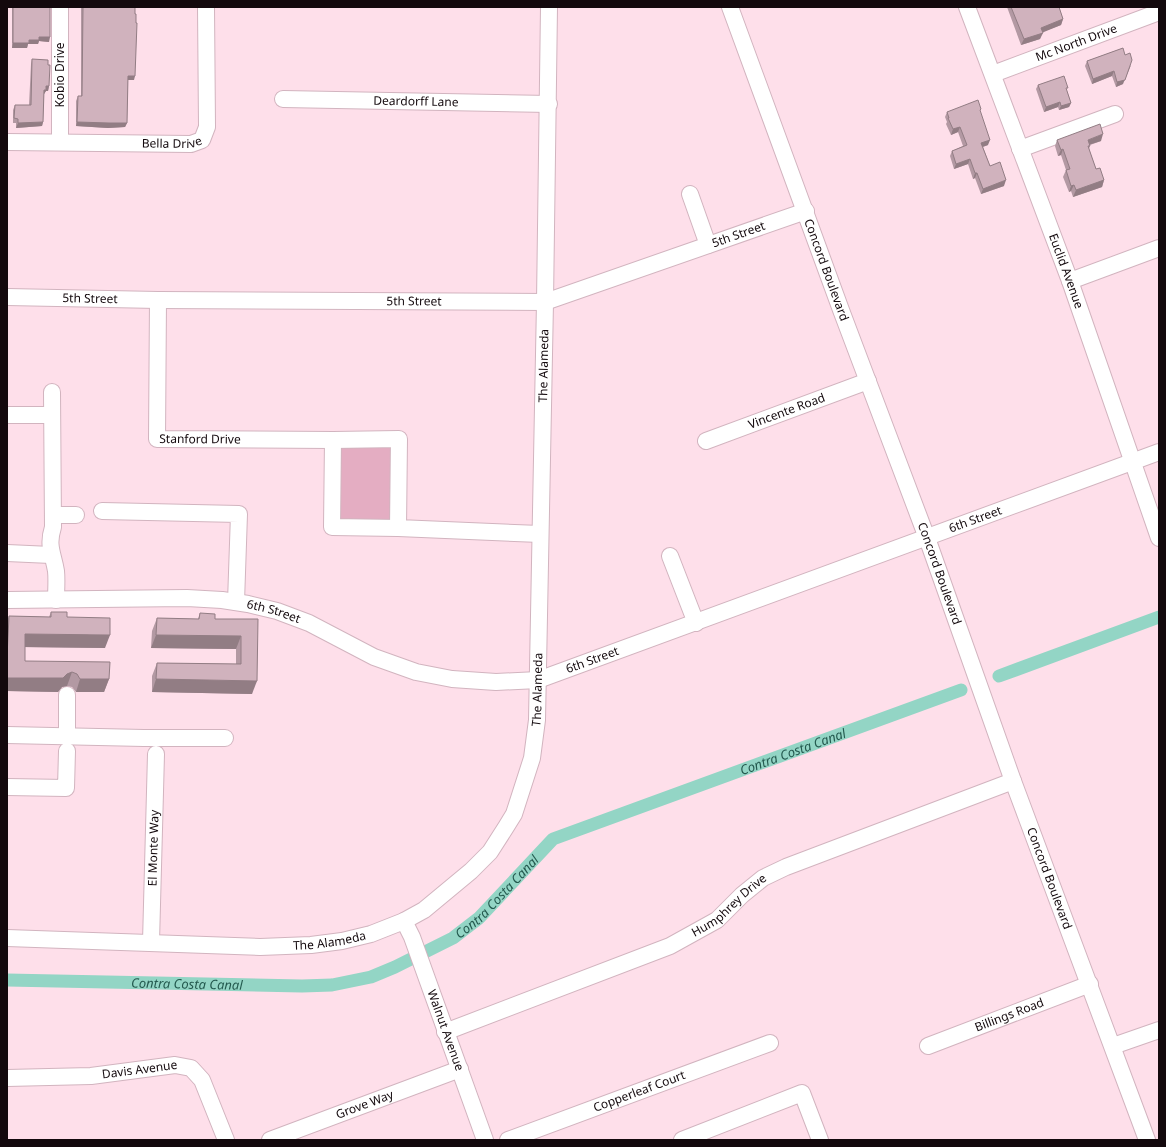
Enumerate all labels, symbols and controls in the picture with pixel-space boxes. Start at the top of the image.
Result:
street label: Mc North Drive [1033,19,1120,65]
street label: Kobio Drive [51,42,68,108]
street label: Deardorff Lane [373,92,459,110]
street label: Bella Drive [142,132,204,152]
street label: Concord Boulevard [800,216,853,323]
street label: 5th Street [709,217,768,251]
street label: Euclid Avenue [1045,231,1088,311]
street label: 5th Street [62,289,118,307]
street label: 5th Street [386,292,442,309]
street label: The Alameda [534,329,552,403]
street label: Vincente Road [746,389,827,433]
street label: Stanford Drive [159,430,241,447]
street label: 6th Street [946,501,1005,536]
street label: Concord Boulevard [914,520,966,627]
street label: 6th Street [245,595,304,627]
street label: 6th Street [563,642,622,677]
street label: The Alameda [527,653,546,727]
water label: Contra Costa Canal [737,724,849,779]
street label: El Monte Way [143,809,163,886]
street label: Concord Boulevard [1023,825,1077,932]
water label: Contra Costa Canal [451,851,543,942]
street label: Humphrey Drive [688,869,770,941]
street label: The Alameda [293,927,368,954]
water label: Contra Costa Canal [131,974,244,994]
street label: Walnut Avenue [424,987,469,1073]
street label: Billings Road [972,993,1046,1035]
street label: Davis Avenue [101,1056,178,1082]
street label: Copperleaf Court [591,1066,688,1116]
street label: Grove Way [333,1085,396,1123]

